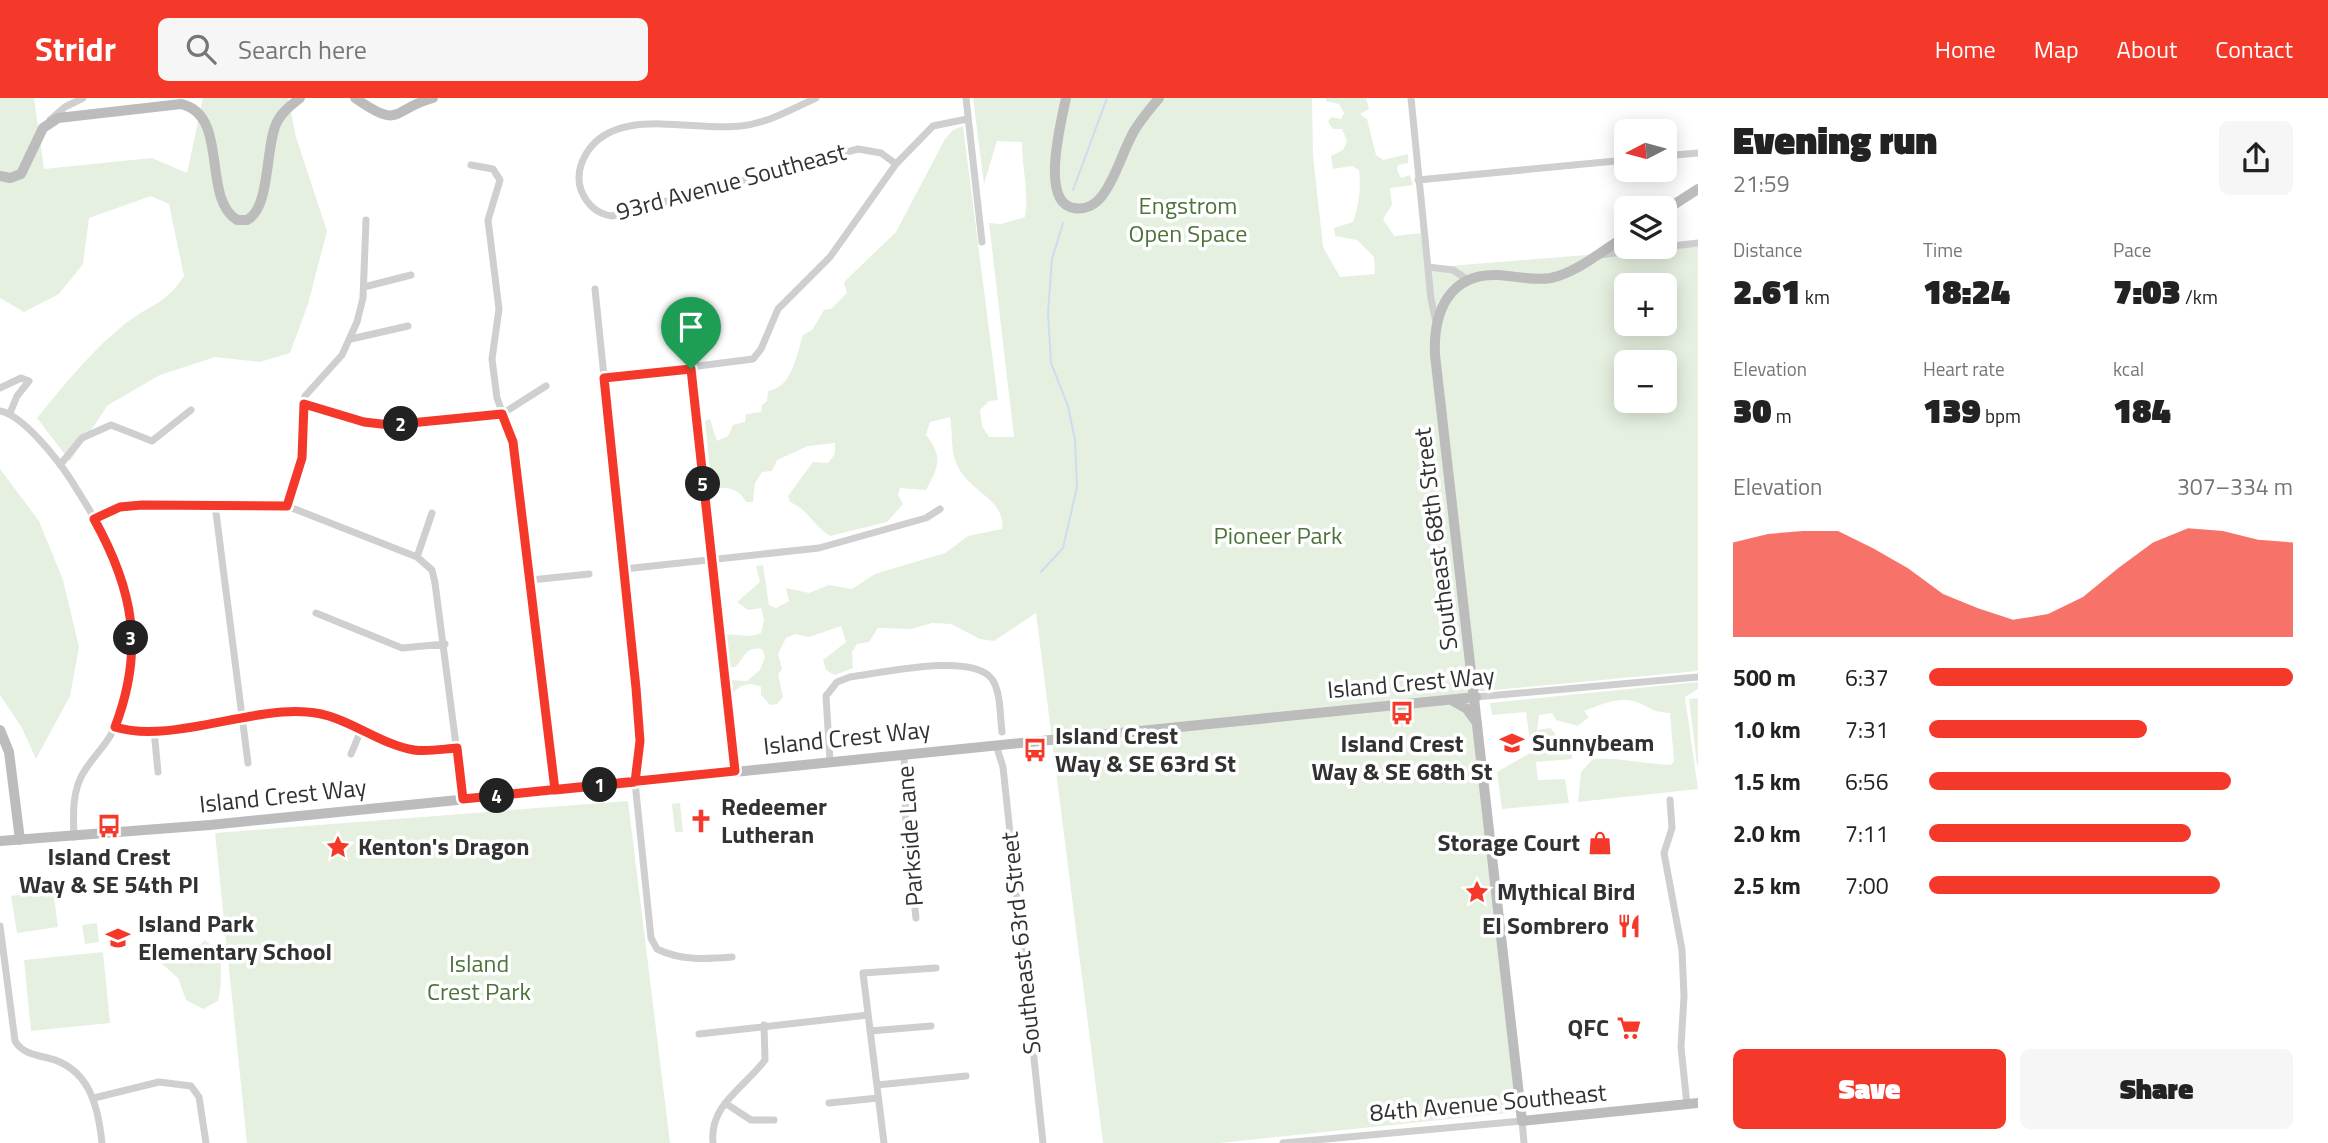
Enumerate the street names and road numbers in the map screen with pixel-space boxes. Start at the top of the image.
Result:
street label: 93rd Avenue Southeast [612,133,850,229]
street label: Southeast 68th Street [1403,425,1467,653]
street label: Island Crest Way [1326,657,1497,707]
street label: Island Crest Way [762,710,933,764]
street label: Parkside Lane [886,764,932,908]
street label: Island Crest Way [198,768,369,822]
street label: Southeast 63rd Street [990,830,1050,1056]
street label: 84th Avenue Southeast [1368,1074,1608,1130]

